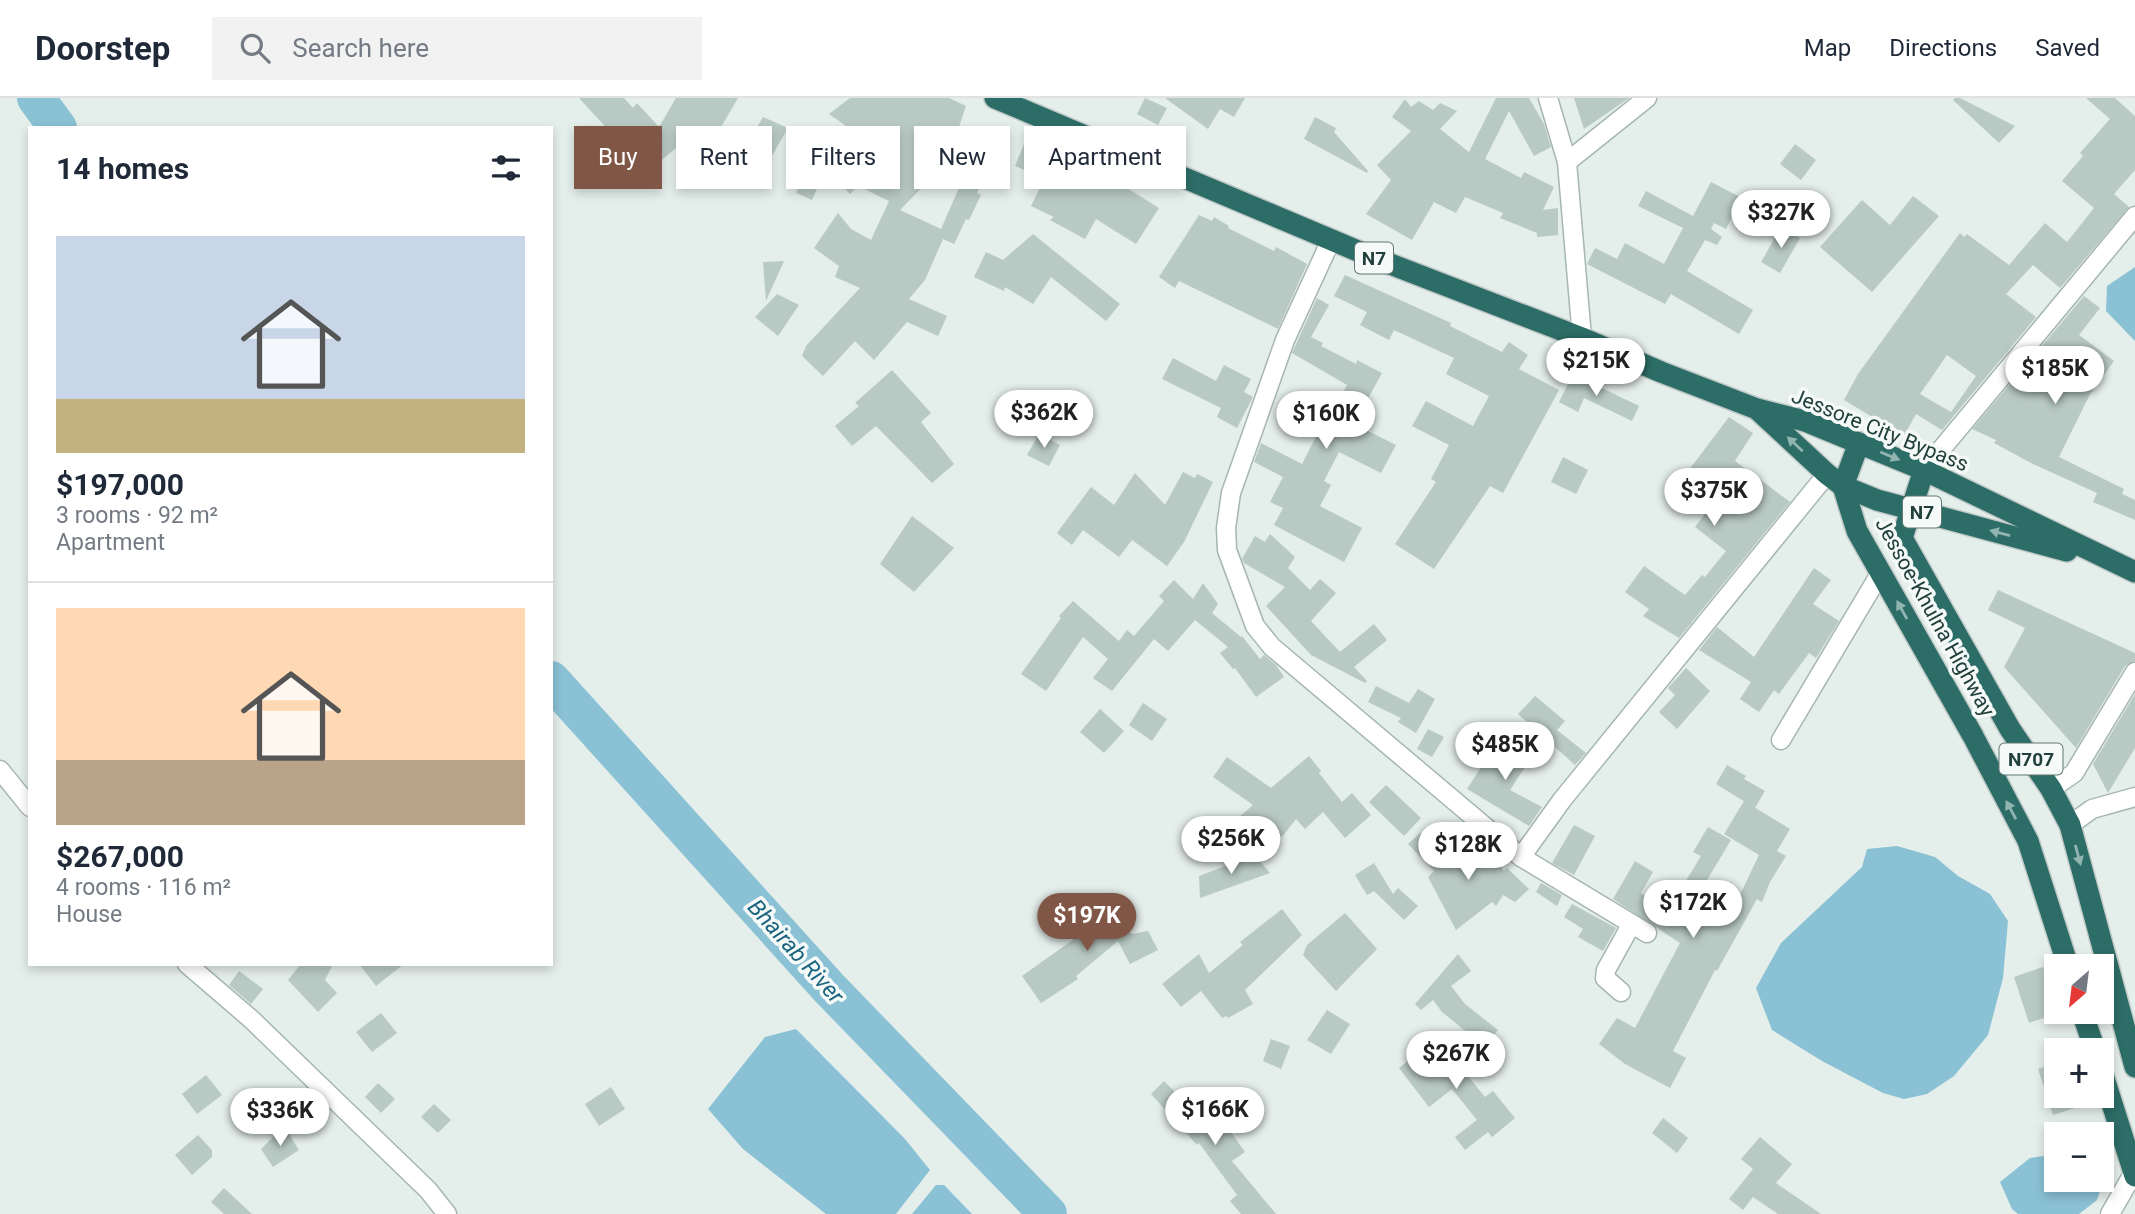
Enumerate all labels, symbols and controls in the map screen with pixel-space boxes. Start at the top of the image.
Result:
search box [212,17,702,80]
text: Doorstep [35,29,170,68]
icon: search [236,29,274,67]
text: Search here [292,33,429,63]
text: Map [1804,34,1851,62]
text: Directions [1889,34,1997,62]
text: Saved [2035,34,2100,62]
chip: Buy [574,126,662,189]
chip: Rent [676,126,772,189]
chip: Filters [786,126,900,189]
chip: New [914,126,1010,189]
chip: Apartment [1024,126,1186,189]
icon: filters [487,149,525,187]
text: 14 homes [56,151,189,186]
pin: $327K [1732,190,1830,250]
text: $327K [1747,199,1815,226]
road number: N7 [1355,242,1393,274]
icon: home [228,281,354,407]
pin: $215K [1547,338,1645,398]
pin: $185K [2006,346,2104,406]
text: $215K [1562,347,1630,374]
text: $185K [2021,355,2089,382]
street label: Jessore City Bypass [1788,384,1972,476]
pin: $362K [995,390,1093,450]
pin: $160K [1277,392,1375,451]
text: $362K [1010,399,1078,426]
text: $160K [1292,400,1360,427]
one-way arrow [1787,437,1804,453]
one-way arrow [1880,450,1901,461]
text: $197,000 [56,467,184,502]
pin: $375K [1665,468,1763,528]
text: $375K [1680,477,1748,504]
road number: N7 [1903,496,1941,528]
text: 3 rooms · 92 m² [56,502,218,529]
street label: Jessoe-Khulna Highway [1870,513,2000,721]
one-way arrow [1989,527,2011,538]
text: Apartment [56,529,165,556]
one-way arrow [1896,601,1908,620]
icon: home [228,653,354,779]
pin: $485K [1456,722,1554,782]
text: $485K [1471,731,1539,758]
road number: N707 [2000,744,2062,774]
one-way arrow [2005,800,2017,820]
pin: $256K [1182,816,1280,876]
pin: $128K [1419,822,1517,882]
text: $256K [1197,825,1265,852]
text: $128K [1434,831,1502,858]
text: $267,000 [56,839,184,874]
one-way arrow [2074,845,2084,866]
text: 4 rooms · 116 m² [56,874,231,901]
pin: $172K [1644,880,1742,940]
text: $172K [1659,889,1727,916]
water label: Bhairab River [742,894,850,1010]
pin: $197K [1038,894,1136,953]
text: House [56,901,122,928]
text: $197K [1053,902,1121,929]
north arrow [2044,954,2114,1024]
map controls [2044,954,2114,1192]
pin: $267K [1407,1032,1505,1091]
button: + [2044,1038,2114,1108]
text: $267K [1422,1040,1490,1067]
pin: $336K [231,1088,329,1148]
pin: $166K [1166,1088,1264,1147]
text: $166K [1181,1096,1249,1123]
text: $336K [246,1097,314,1124]
button: − [2044,1122,2114,1192]

